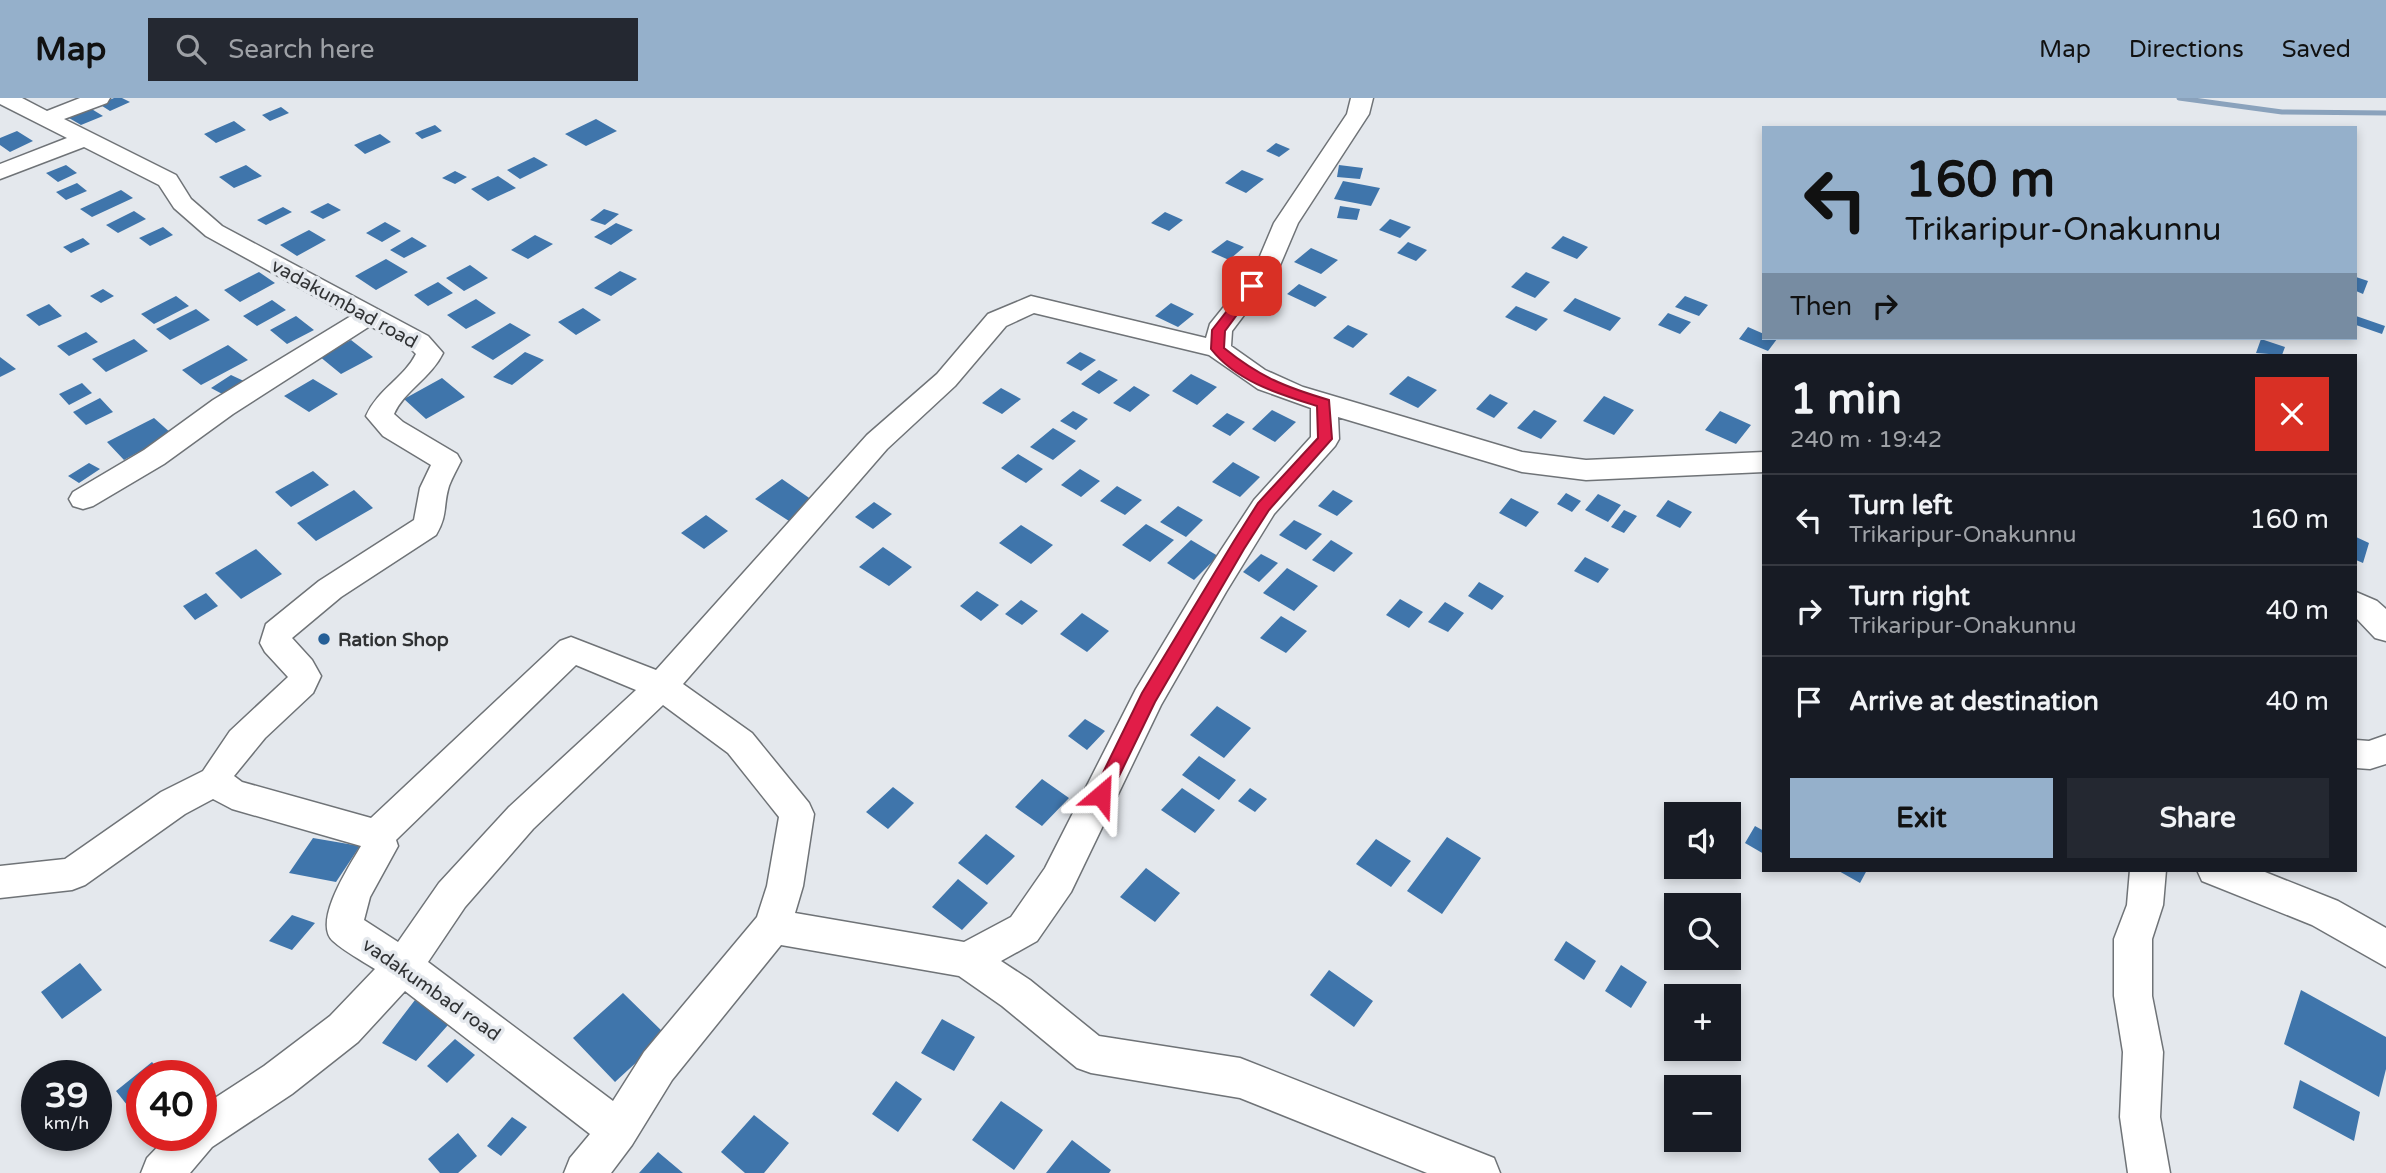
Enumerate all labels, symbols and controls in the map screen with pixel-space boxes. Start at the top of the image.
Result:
search box [148,18,638,81]
text: Map [35,30,106,69]
icon: search [172,30,210,68]
text: Search here [228,34,374,65]
text: Map [2039,35,2091,64]
text: Directions [2129,35,2244,64]
text: Saved [2282,35,2351,64]
text: 160 m [1905,151,2055,210]
icon: left [1790,154,1881,245]
text: Trikaripur-Onakunnu [1905,211,2222,249]
street label: vadakumbad road [268,255,421,353]
pin [1222,256,1282,316]
icon: arrive [1233,267,1271,305]
icon: right [1866,287,1904,325]
text: Then [1790,291,1852,322]
text: 1 min [1790,374,1902,425]
button: close [2255,377,2329,451]
text: 240 m · 19:42 [1790,426,1942,454]
text: Turn left [1849,490,1952,521]
icon: left [1790,501,1828,539]
text: 160 m [2249,504,2329,535]
text: Trikaripur-Onakunnu [1849,521,2077,549]
text: Turn right [1849,581,1970,612]
icon: right [1790,592,1828,630]
text: 40 m [2266,595,2329,626]
text: Trikaripur-Onakunnu [1849,612,2077,640]
place label: Ration Shop [338,629,449,652]
marker: Ration Shop [316,631,332,647]
icon: arrive [1790,683,1828,721]
text: Arrive at destination [1849,686,2099,717]
text: 40 m [2266,686,2329,717]
position arrow [1064,758,1138,832]
button: Exit [1790,778,2053,858]
button: Share [2067,778,2329,858]
map controls [1664,802,1741,1152]
button: sound [1664,802,1741,879]
button: search [1664,893,1741,970]
street label: vadakumbad road [358,934,505,1046]
button: + [1664,984,1741,1061]
speed limit sign: 40 [126,1060,217,1151]
text: 39 [45,1075,88,1117]
button: − [1664,1075,1741,1152]
text: km/h [44,1112,89,1134]

